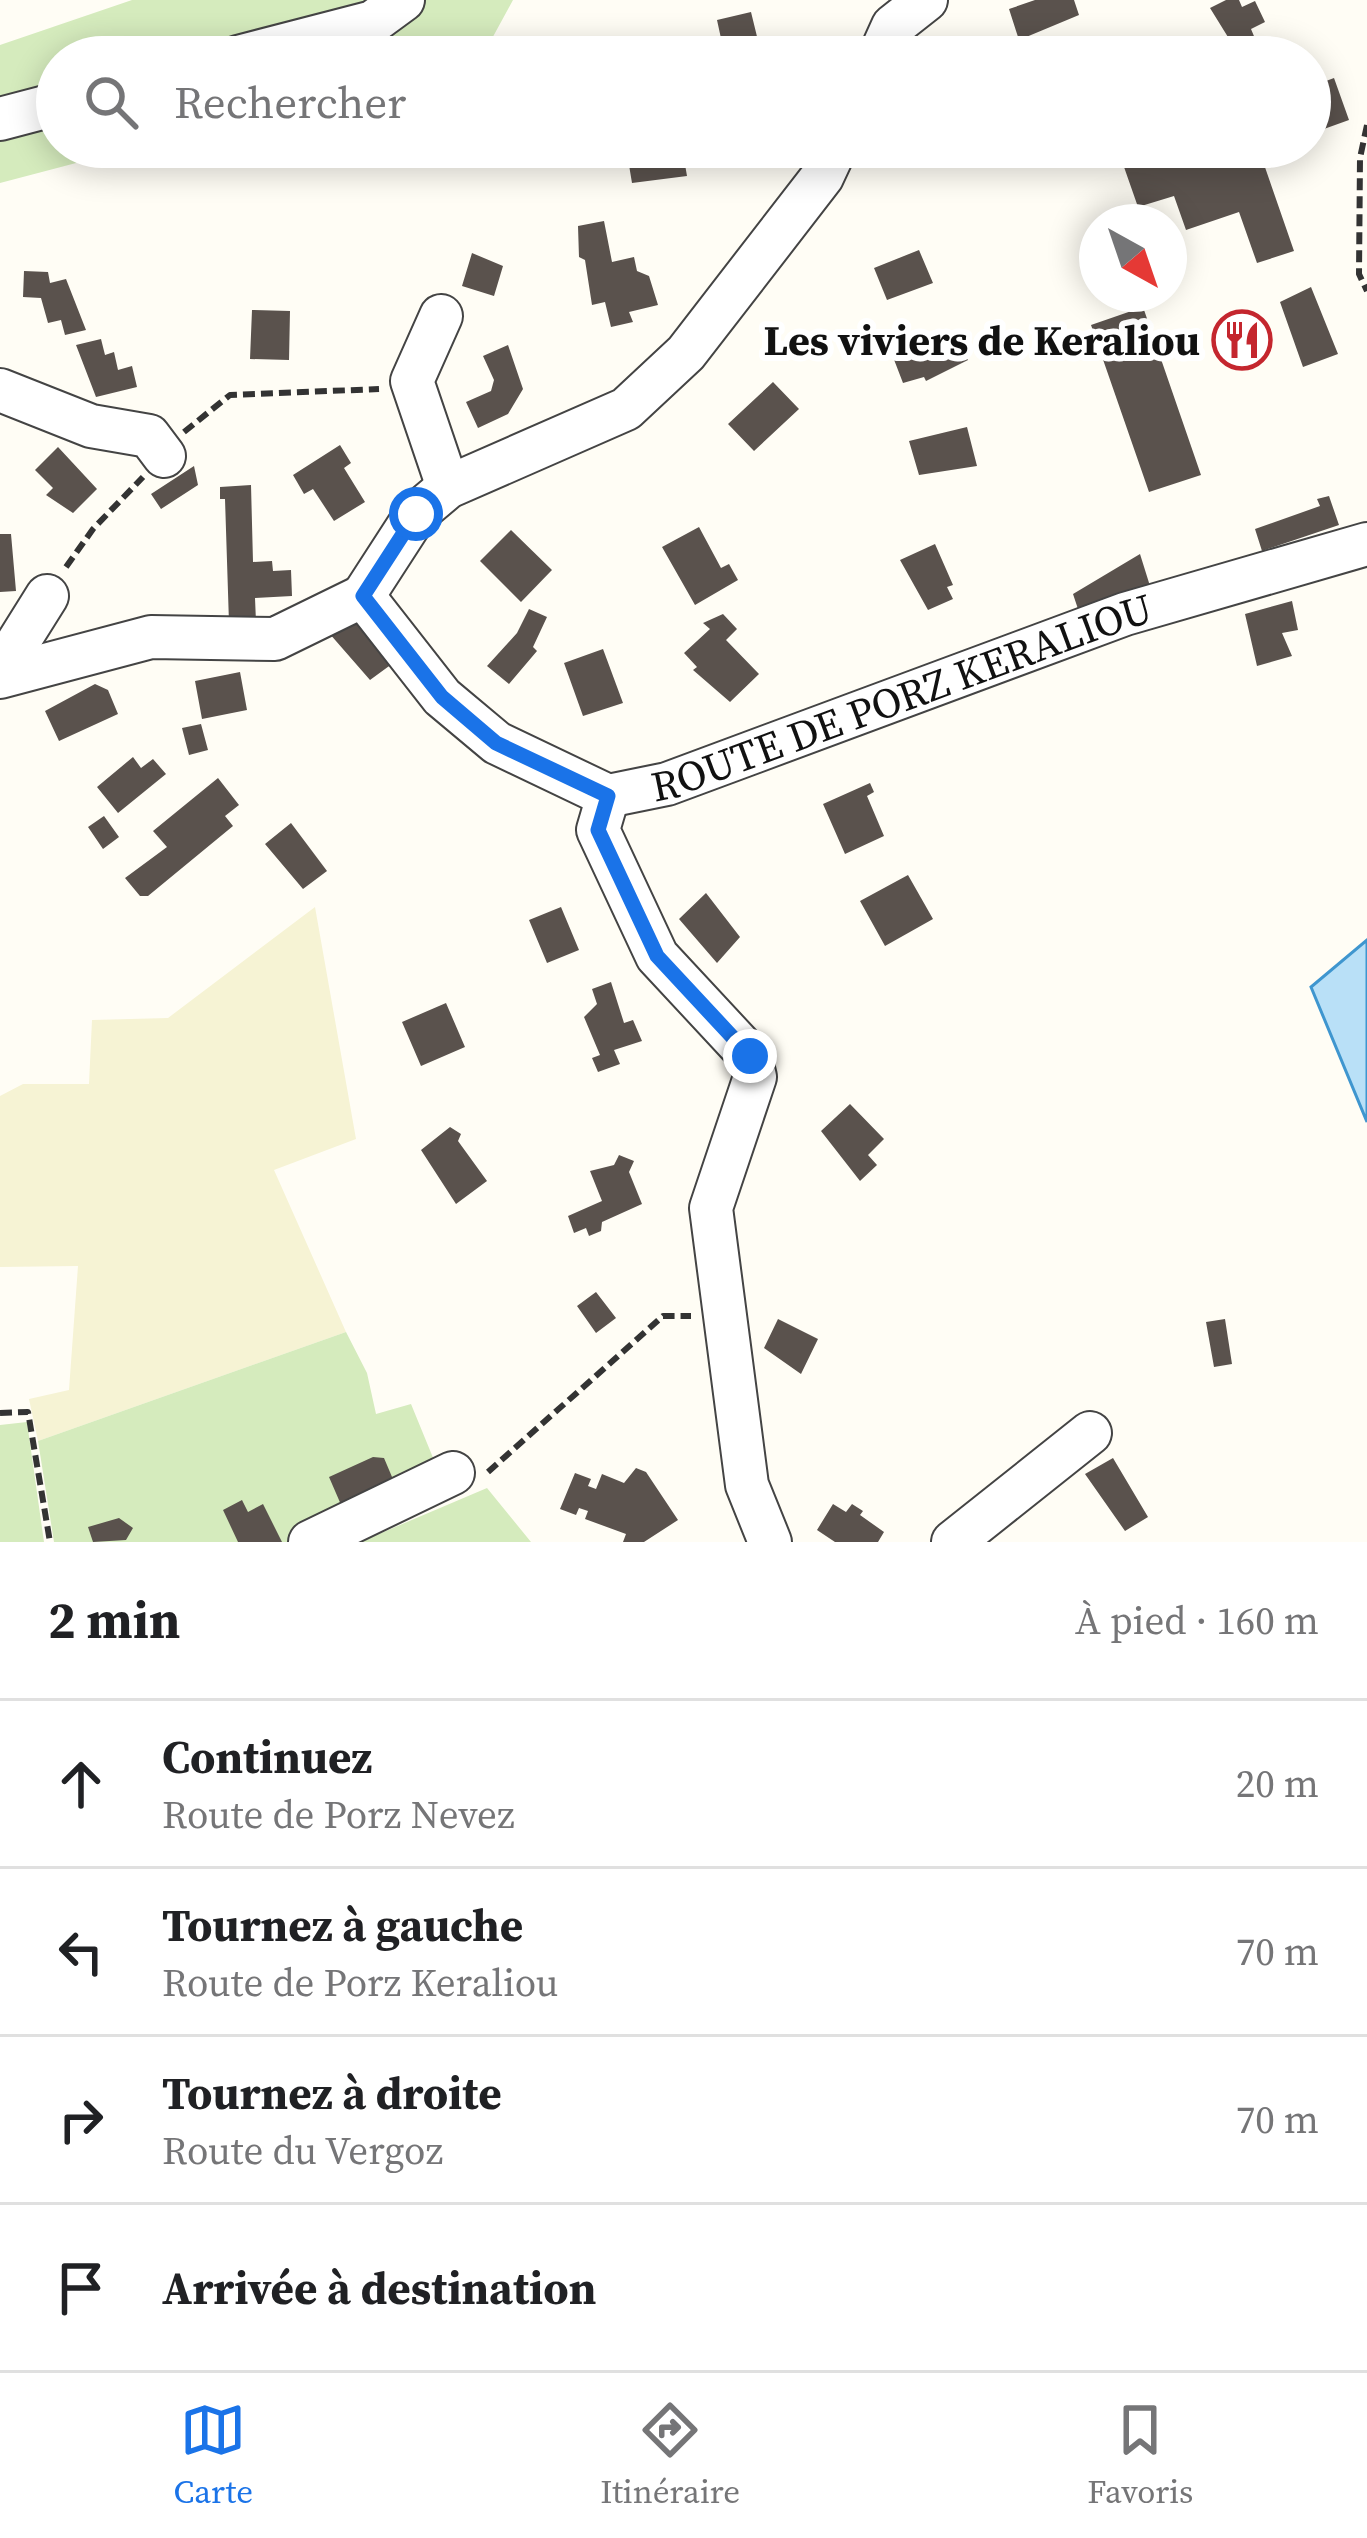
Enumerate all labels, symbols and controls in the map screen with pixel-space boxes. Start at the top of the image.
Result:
search box [36,36,1331,168]
icon: search [78,69,144,135]
text: Rechercher [174,71,406,133]
north arrow [1079,204,1187,312]
restaurant icon: Les viviers de Keraliou [1211,309,1273,371]
place label: Les viviers de Keraliou [764,311,1200,369]
route start [389,487,443,541]
street label: ROUTE DE PORZ KERALIOU [646,579,1159,815]
route end [723,1029,777,1083]
text: 2 min [48,1585,180,1655]
text: À pied · 160 m [1075,1594,1319,1647]
text: Continuez [162,1726,372,1788]
icon: ahead [48,1751,114,1817]
text: 20 m [1236,1757,1319,1810]
text: Route de Porz Nevez [162,1788,515,1841]
text: Tournez à gauche [162,1894,523,1956]
icon: left [48,1919,114,1985]
text: 70 m [1236,1925,1319,1978]
text: Route de Porz Keraliou [162,1956,559,2009]
text: Tournez à droite [162,2062,502,2124]
icon: right [48,2087,114,2153]
text: 70 m [1236,2093,1319,2146]
text: Route du Vergoz [162,2124,443,2177]
icon: arrive [48,2255,114,2321]
text: Arrivée à destination [162,2257,596,2319]
tab: Carte [174,2397,253,2514]
tab: Itinéraire [600,2397,740,2514]
tab: Favoris [1087,2397,1193,2514]

